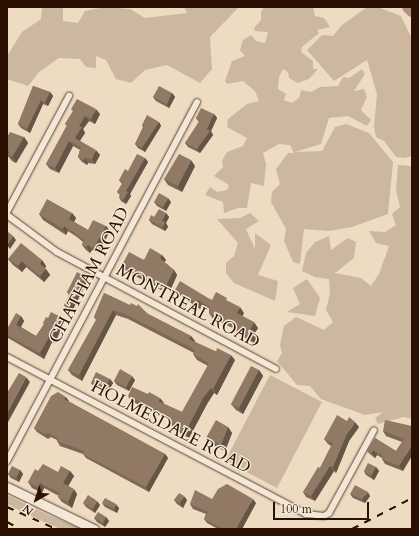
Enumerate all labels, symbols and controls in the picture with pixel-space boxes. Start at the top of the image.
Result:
street label: CHATHAM ROAD [45,204,133,346]
street label: MONTREAL ROAD [113,260,263,352]
street label: HOLMESDALE ROAD [88,376,254,478]
north arrow [16,480,56,520]
scale bar [275,494,371,520]
text: N [20,501,37,519]
text: 100 m [280,501,312,517]

